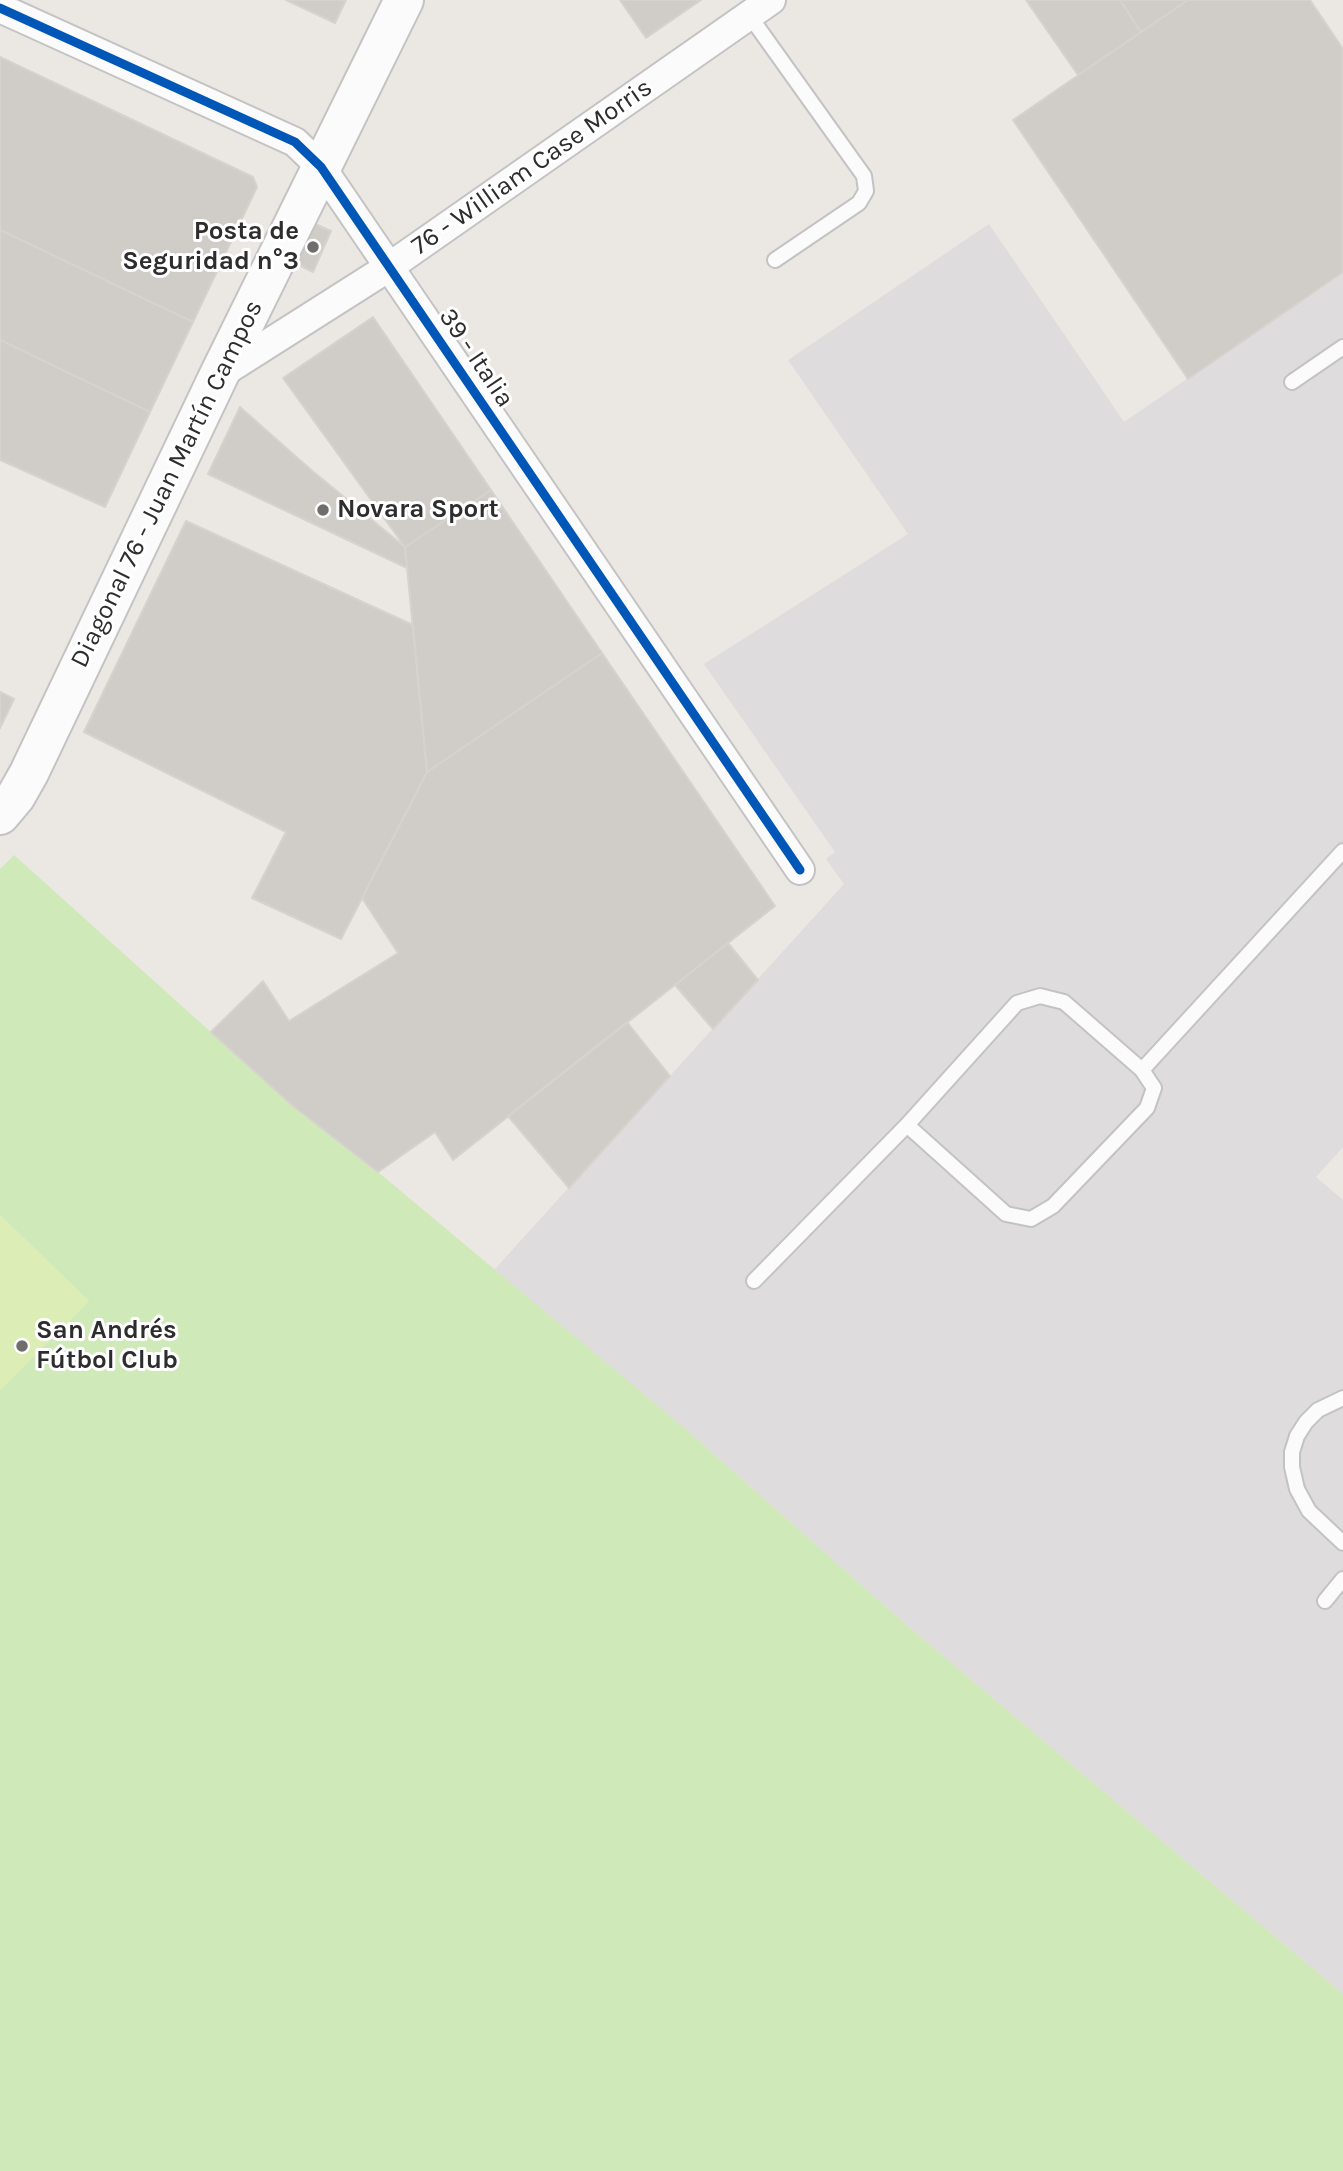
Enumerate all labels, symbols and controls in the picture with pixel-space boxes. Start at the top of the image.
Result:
street label: 76 - William Case Morris [406,72,658,262]
place label: Posta de Seguridad n°3 [122,216,299,278]
marker: Posta de Seguridad n°3 [305,239,321,255]
street label: Diagonal 76 - Juan Martín Campos [64,295,270,673]
street label: 39 - Italia [432,303,520,413]
place label: Novara Sport [337,494,499,526]
marker: Novara Sport [315,502,331,518]
place label: San Andrés Fútbol Club [36,1315,178,1376]
marker: San Andrés Fútbol Club [14,1338,30,1354]

